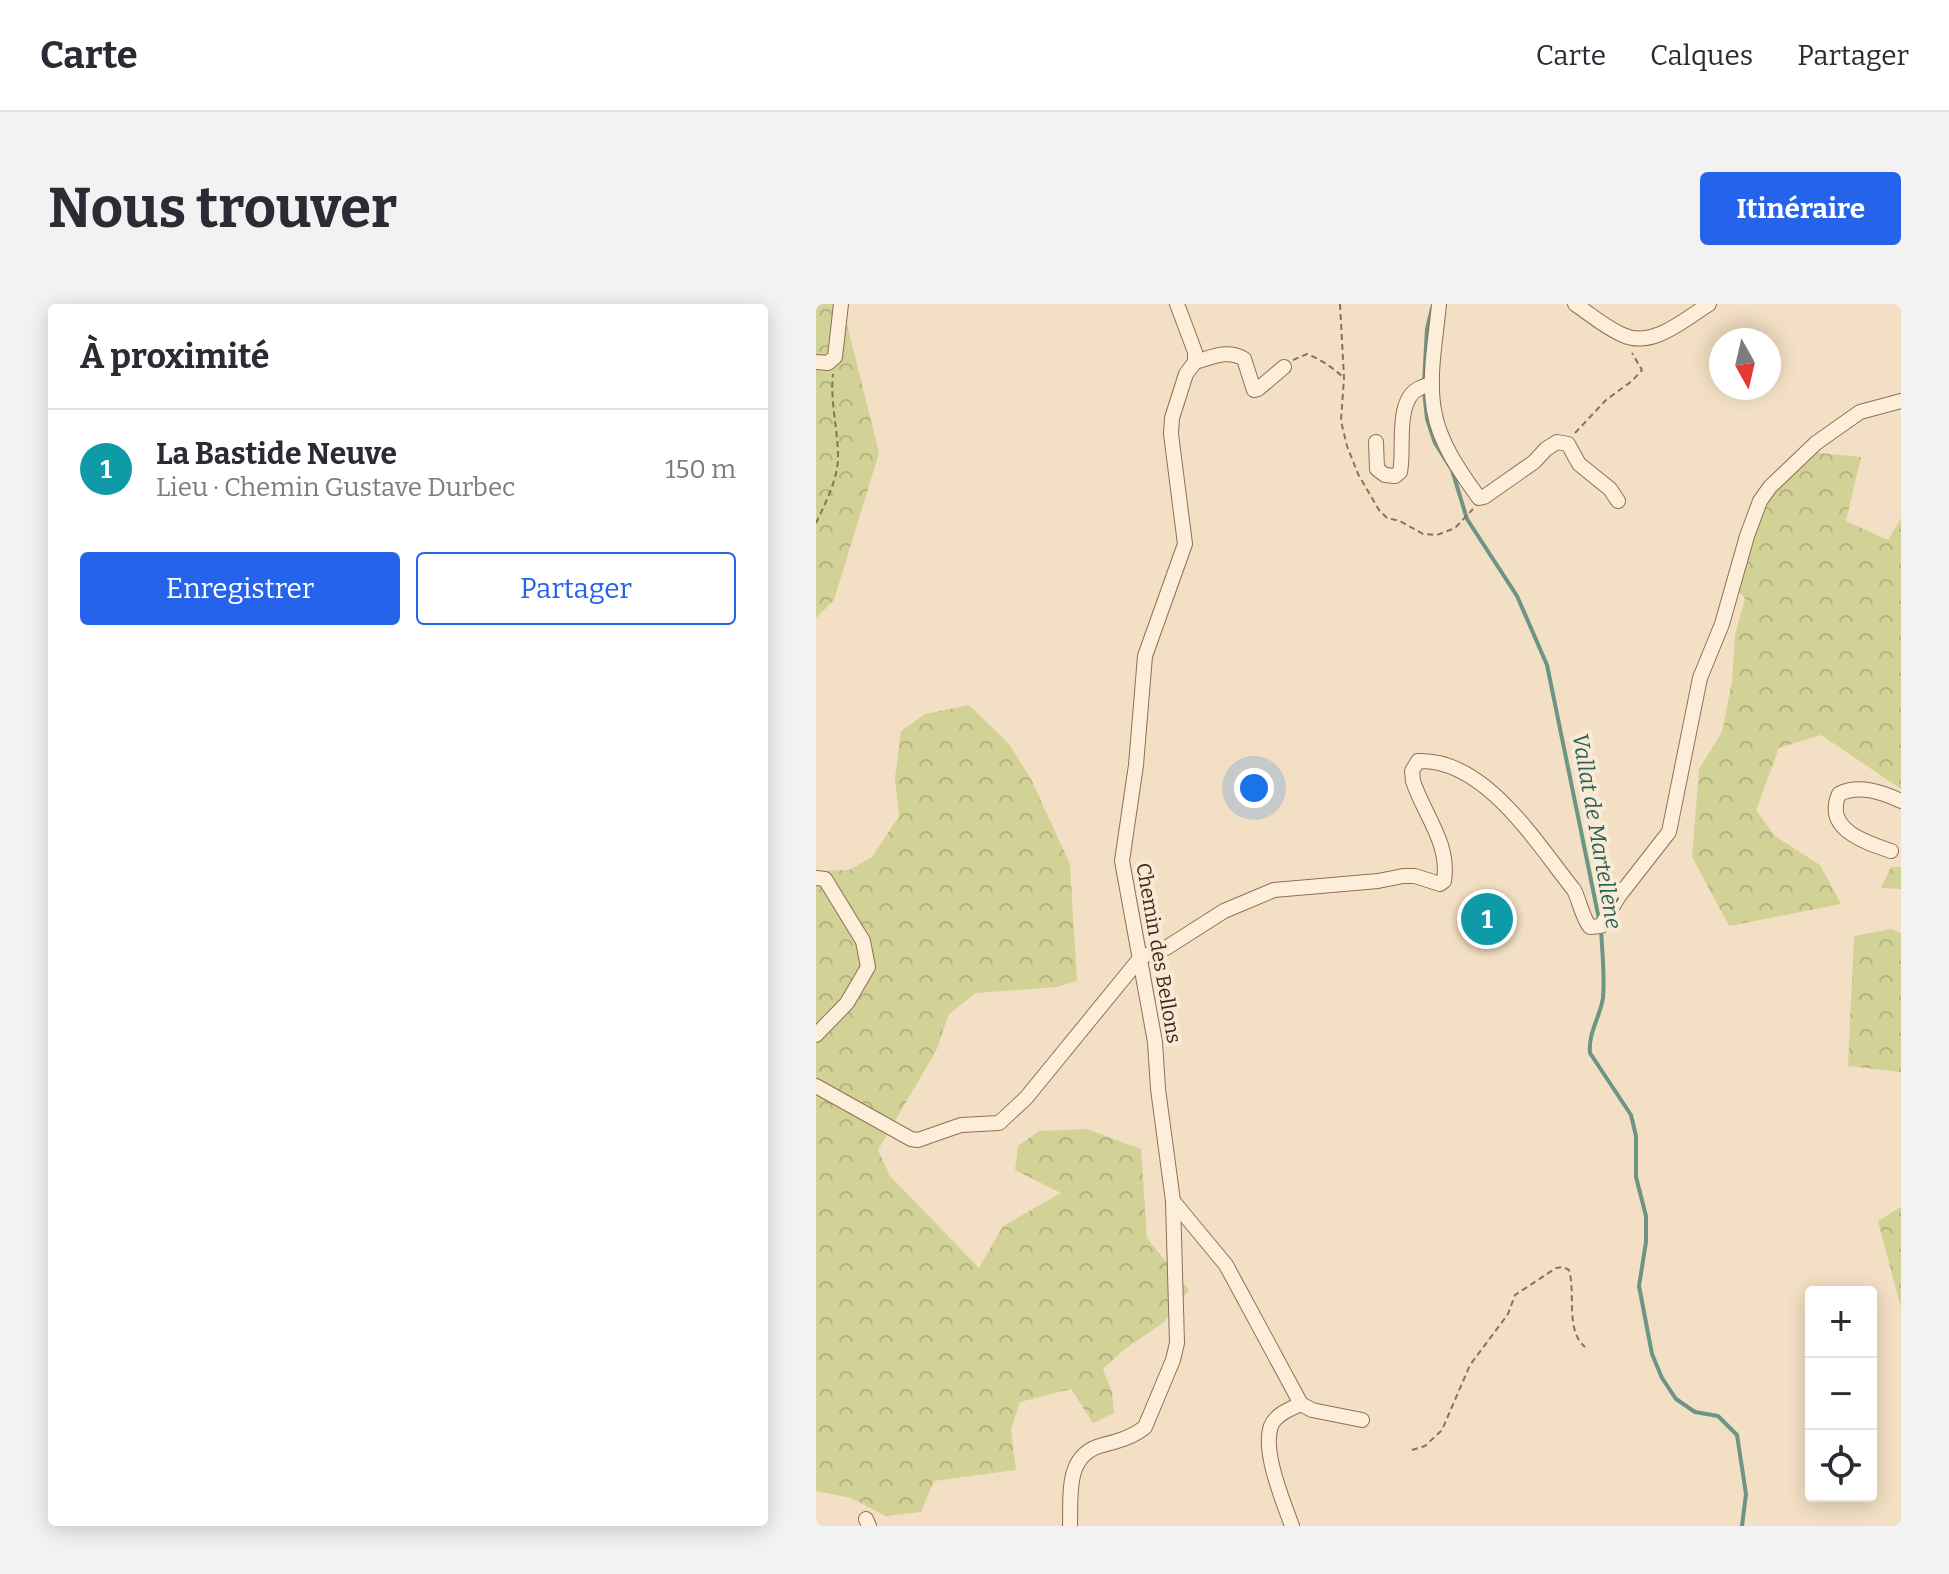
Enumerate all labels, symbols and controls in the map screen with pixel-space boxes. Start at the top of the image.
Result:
text: Carte [40,32,138,78]
text: Carte [1536,39,1606,72]
text: Calques [1650,39,1753,72]
text: Partager [1797,39,1909,72]
button: Itinéraire [1700,172,1901,245]
text: Nous trouver [48,175,397,242]
north arrow [1709,328,1781,400]
text: À proximité [80,336,270,377]
text: La Bastide Neuve [156,436,397,472]
text: 1 [100,454,112,485]
text: 150 m [665,454,736,485]
text: Lieu · Chemin Gustave Durbec [156,472,515,503]
button: Enregistrer [80,552,400,625]
button: Partager [416,552,736,625]
water label: Vallat de Martellène [1567,731,1627,931]
your location [1234,768,1274,808]
street label: Chemin des Bellons [1131,861,1187,1045]
pin: 1 [1461,889,1513,949]
map controls [1805,1286,1877,1502]
button: + [1805,1286,1877,1358]
button: − [1805,1358,1877,1430]
button: locate [1805,1430,1877,1502]

